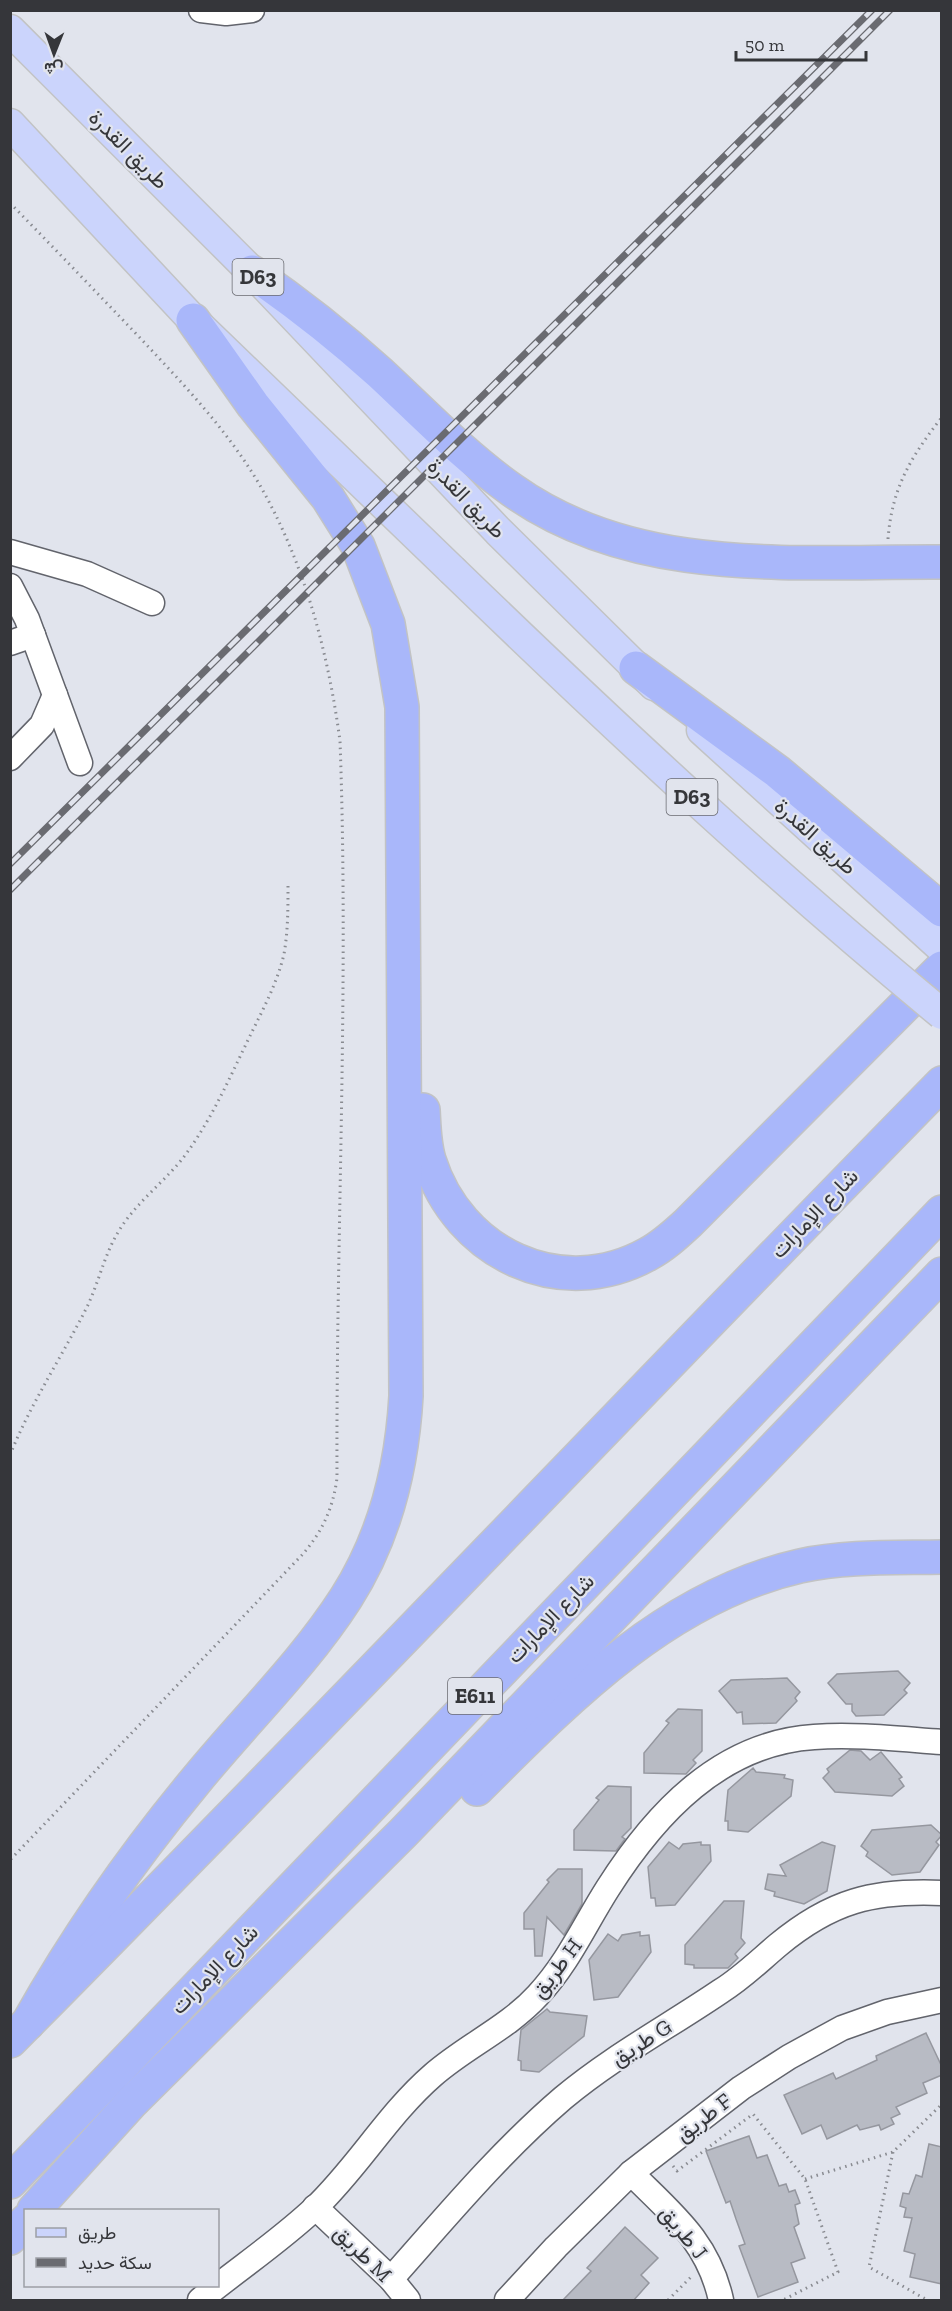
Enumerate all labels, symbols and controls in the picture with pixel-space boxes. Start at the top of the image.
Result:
north arrow [24,24,84,84]
scale bar [736,24,866,62]
text: 50 m [745,34,785,56]
text: ش [44,59,64,78]
street label: طريق القدرة [83,104,174,195]
road number: D63 [232,259,284,295]
street label: طريق القدرة [422,452,512,544]
road number: D63 [666,779,718,815]
street label: طريق القدرة [769,792,863,880]
street label: شارع الإمارات [765,1163,865,1265]
street label: شارع الإمارات [501,1568,601,1670]
road number: E611 [448,1678,502,1714]
street label: شارع الإمارات [165,1919,265,2021]
street label: طريق H [525,1933,588,2004]
street label: طريق G [606,2013,677,2072]
street label: طريق F [670,2087,737,2148]
street label: طريق J [654,2200,714,2265]
legend [24,2209,219,2287]
street label: طريق M [328,2219,398,2288]
text: طريق [78,2222,116,2244]
text: سكة حديد [78,2252,152,2274]

